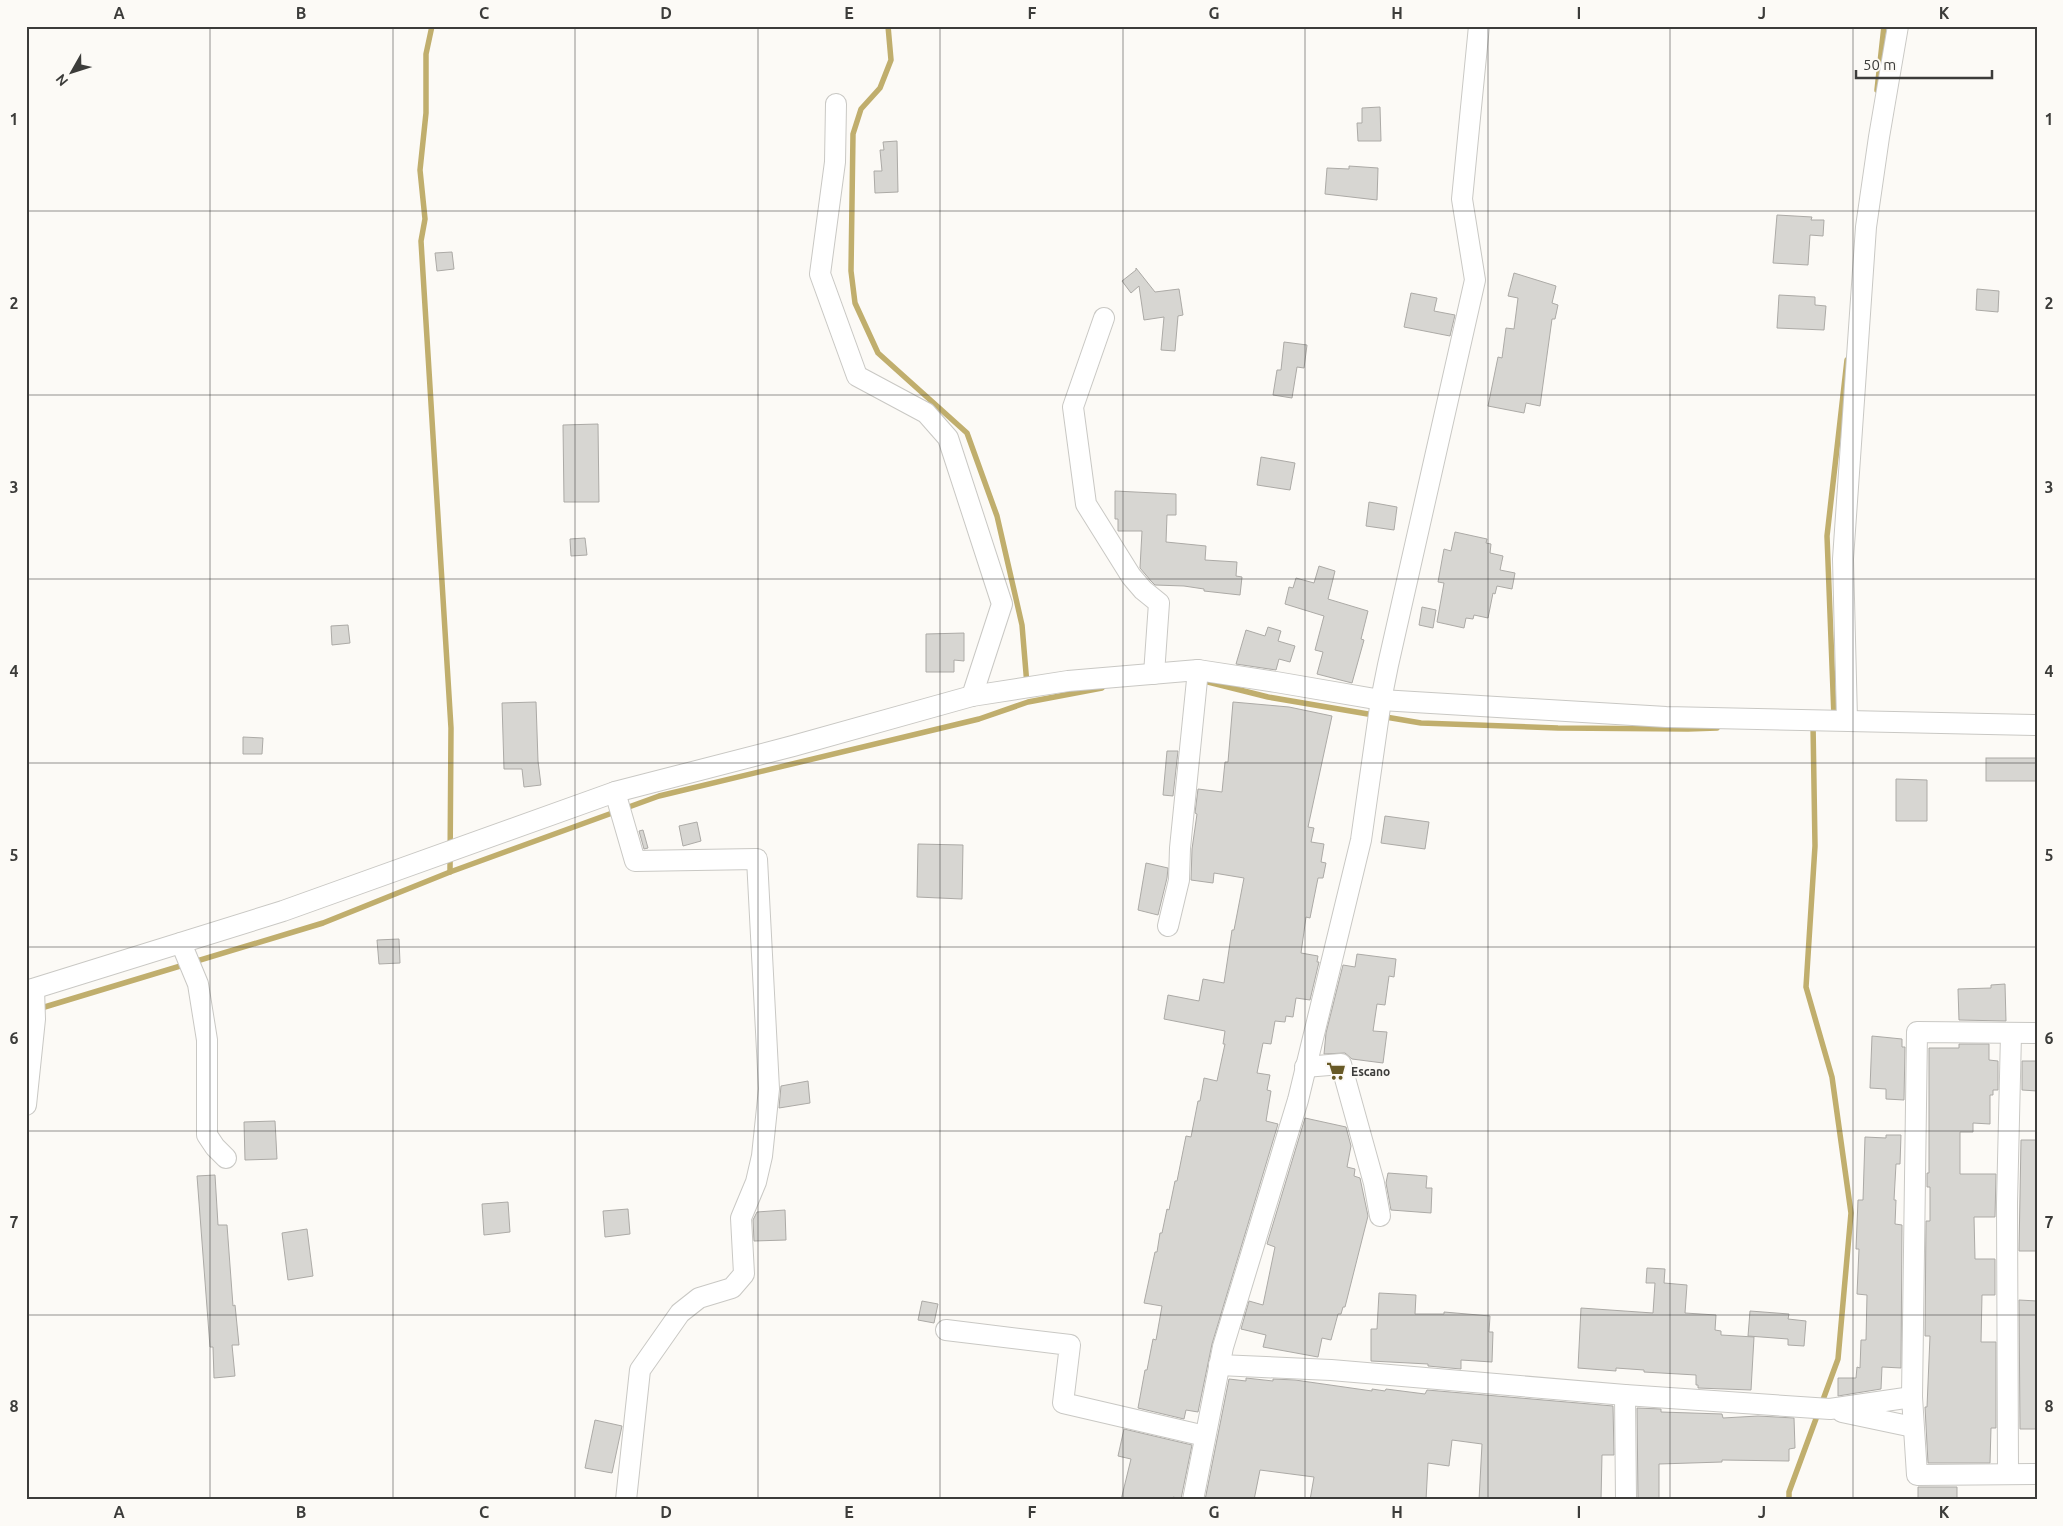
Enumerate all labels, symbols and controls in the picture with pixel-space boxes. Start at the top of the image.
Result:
text: A [113,4,125,22]
text: B [296,4,306,22]
text: C [479,4,489,22]
text: D [660,4,672,22]
text: E [844,4,854,22]
text: F [1028,4,1037,22]
text: G [1208,4,1220,22]
text: H [1391,4,1403,22]
text: I [1577,4,1581,22]
text: J [1758,4,1766,22]
text: K [1939,4,1950,22]
north arrow [48,48,98,98]
scale bar [1856,48,1992,80]
text: 50 m [1863,56,1896,73]
text: N [52,71,71,89]
text: 1 [9,110,19,128]
text: 1 [2044,110,2054,128]
text: 2 [9,294,19,312]
text: 2 [2044,294,2054,312]
text: 3 [9,478,19,496]
text: 3 [2044,478,2054,496]
text: 4 [9,662,19,680]
text: 4 [2044,662,2054,680]
text: 5 [9,846,19,864]
text: 5 [2044,846,2054,864]
text: 6 [9,1029,19,1047]
text: 6 [2044,1029,2054,1047]
supermarket icon: Escano [1325,1060,1347,1082]
place label: Escano [1351,1065,1390,1078]
text: 7 [9,1213,19,1231]
text: 7 [2044,1213,2054,1231]
text: 8 [9,1397,19,1415]
text: 8 [2044,1397,2054,1415]
text: A [113,1503,125,1521]
text: B [296,1503,306,1521]
text: C [479,1503,489,1521]
text: D [660,1503,672,1521]
text: E [844,1503,854,1521]
text: F [1028,1503,1037,1521]
text: G [1208,1503,1220,1521]
text: H [1391,1503,1403,1521]
text: I [1577,1503,1581,1521]
text: J [1758,1503,1766,1521]
text: K [1939,1503,1950,1521]

